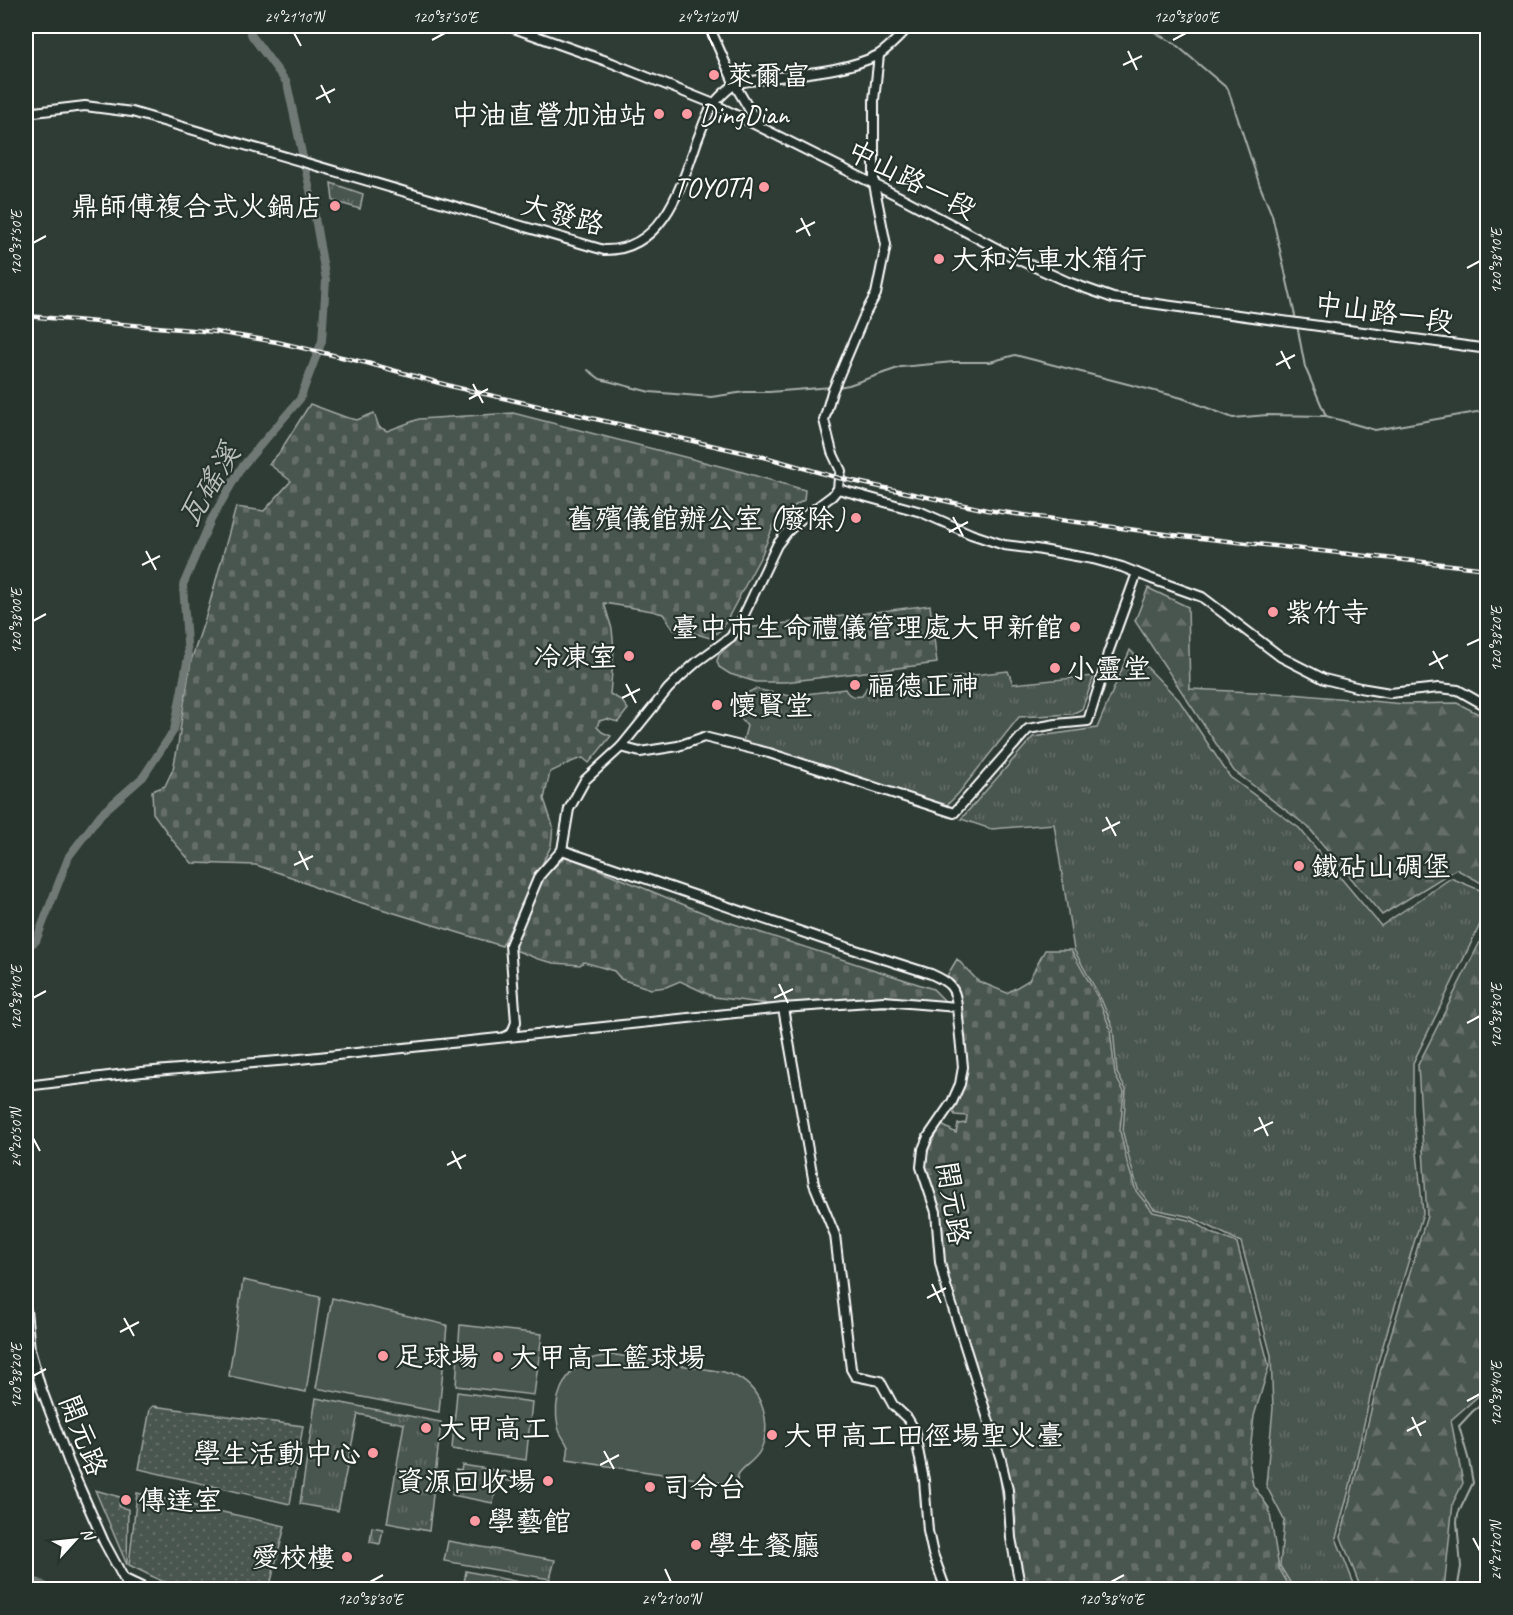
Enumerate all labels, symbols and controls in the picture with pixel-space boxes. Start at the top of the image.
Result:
text: 24°21'10"N [264,8,327,27]
text: 120°37'50"E [413,8,479,27]
text: 24°21'20"N [677,8,740,27]
text: 120°38'00"E [1154,8,1220,27]
place label: 萊爾富 [726,58,810,93]
marker: 萊爾富 [707,68,721,82]
place label: 中油直營加油站 [451,97,647,132]
place label: DingDian [699,97,790,132]
marker: 中油直營加油站 [652,107,666,121]
marker: DingDian [680,107,694,121]
street label: 中山路一段 [841,132,982,227]
place label: TOYOTA [673,170,753,205]
marker: TOYOTA [757,180,771,194]
street label: 大發路 [518,187,608,242]
place label: 鼎師傅複合式火鍋店 [71,189,323,224]
marker: 鼎師傅複合式火鍋店 [328,199,342,213]
text: 120°37'50"E [7,209,26,275]
text: 120°38'10"E [1487,227,1506,293]
place label: 大和汽車水箱行 [951,242,1147,277]
marker: 大和汽車水箱行 [932,252,946,266]
street label: 中山路一段 [1312,285,1456,340]
water label: 瓦磘溪 [170,435,249,533]
place label: 舊殯儀館辦公室 (廢除) [567,501,846,536]
marker: 舊殯儀館辦公室 (廢除) [849,511,863,525]
text: 120°38'00"E [7,587,26,653]
place label: 紫竹寺 [1285,595,1369,630]
marker: 紫竹寺 [1266,605,1280,619]
text: 120°38'20"E [1487,605,1506,671]
place label: 臺中市生命禮儀管理處大甲新館 [671,610,1063,645]
marker: 臺中市生命禮儀管理處大甲新館 [1068,620,1082,634]
place label: 冷凍室 [533,639,617,674]
marker: 冷凍室 [622,649,636,663]
place label: 小靈堂 [1067,651,1151,686]
marker: 小靈堂 [1048,661,1062,675]
place label: 福德正神 [867,668,979,703]
marker: 福德正神 [848,678,862,692]
place label: 懷賢堂 [729,688,813,723]
marker: 懷賢堂 [710,698,724,712]
place label: 鐵砧山碉堡 [1311,849,1451,884]
marker: 鐵砧山碉堡 [1292,859,1306,873]
text: 120°38'10"E [7,964,26,1030]
text: 120°38'30"E [1487,982,1506,1048]
text: 24°20'50"N [7,1105,26,1168]
street label: 開元路 [930,1159,977,1247]
place label: 足球場 [395,1339,479,1374]
place label: 大甲高工籃球場 [510,1340,706,1375]
text: 120°38'20"E [7,1342,26,1408]
marker: 足球場 [376,1349,390,1363]
marker: 大甲高工籃球場 [491,1350,505,1364]
text: 120°38'40"E [1487,1360,1506,1426]
street label: 開元路 [52,1390,115,1481]
place label: 大甲高工 [438,1411,550,1446]
place label: 大甲高工田徑場聖火臺 [784,1418,1064,1453]
marker: 大甲高工 [419,1421,433,1435]
marker: 大甲高工田徑場聖火臺 [765,1428,779,1442]
place label: 學生活動中心 [193,1436,361,1471]
marker: 學生活動中心 [366,1446,380,1460]
place label: 資源回收場 [396,1464,536,1499]
place label: 司令台 [662,1470,746,1505]
marker: 資源回收場 [541,1474,555,1488]
marker: 司令台 [643,1480,657,1494]
place label: 傳達室 [138,1483,222,1518]
marker: 傳達室 [119,1493,133,1507]
place label: 學藝館 [487,1504,571,1539]
north arrow [45,1510,105,1570]
marker: 學藝館 [468,1514,482,1528]
text: 24°21'20"N [1487,1518,1506,1581]
text: N [76,1525,100,1545]
place label: 學生餐廳 [708,1528,820,1563]
marker: 學生餐廳 [689,1538,703,1552]
place label: 愛校樓 [251,1540,335,1575]
marker: 愛校樓 [340,1550,354,1564]
text: 120°38'30"E [338,1590,404,1609]
text: 24°21'00"N [641,1590,704,1609]
text: 120°38'40"E [1079,1590,1145,1609]

